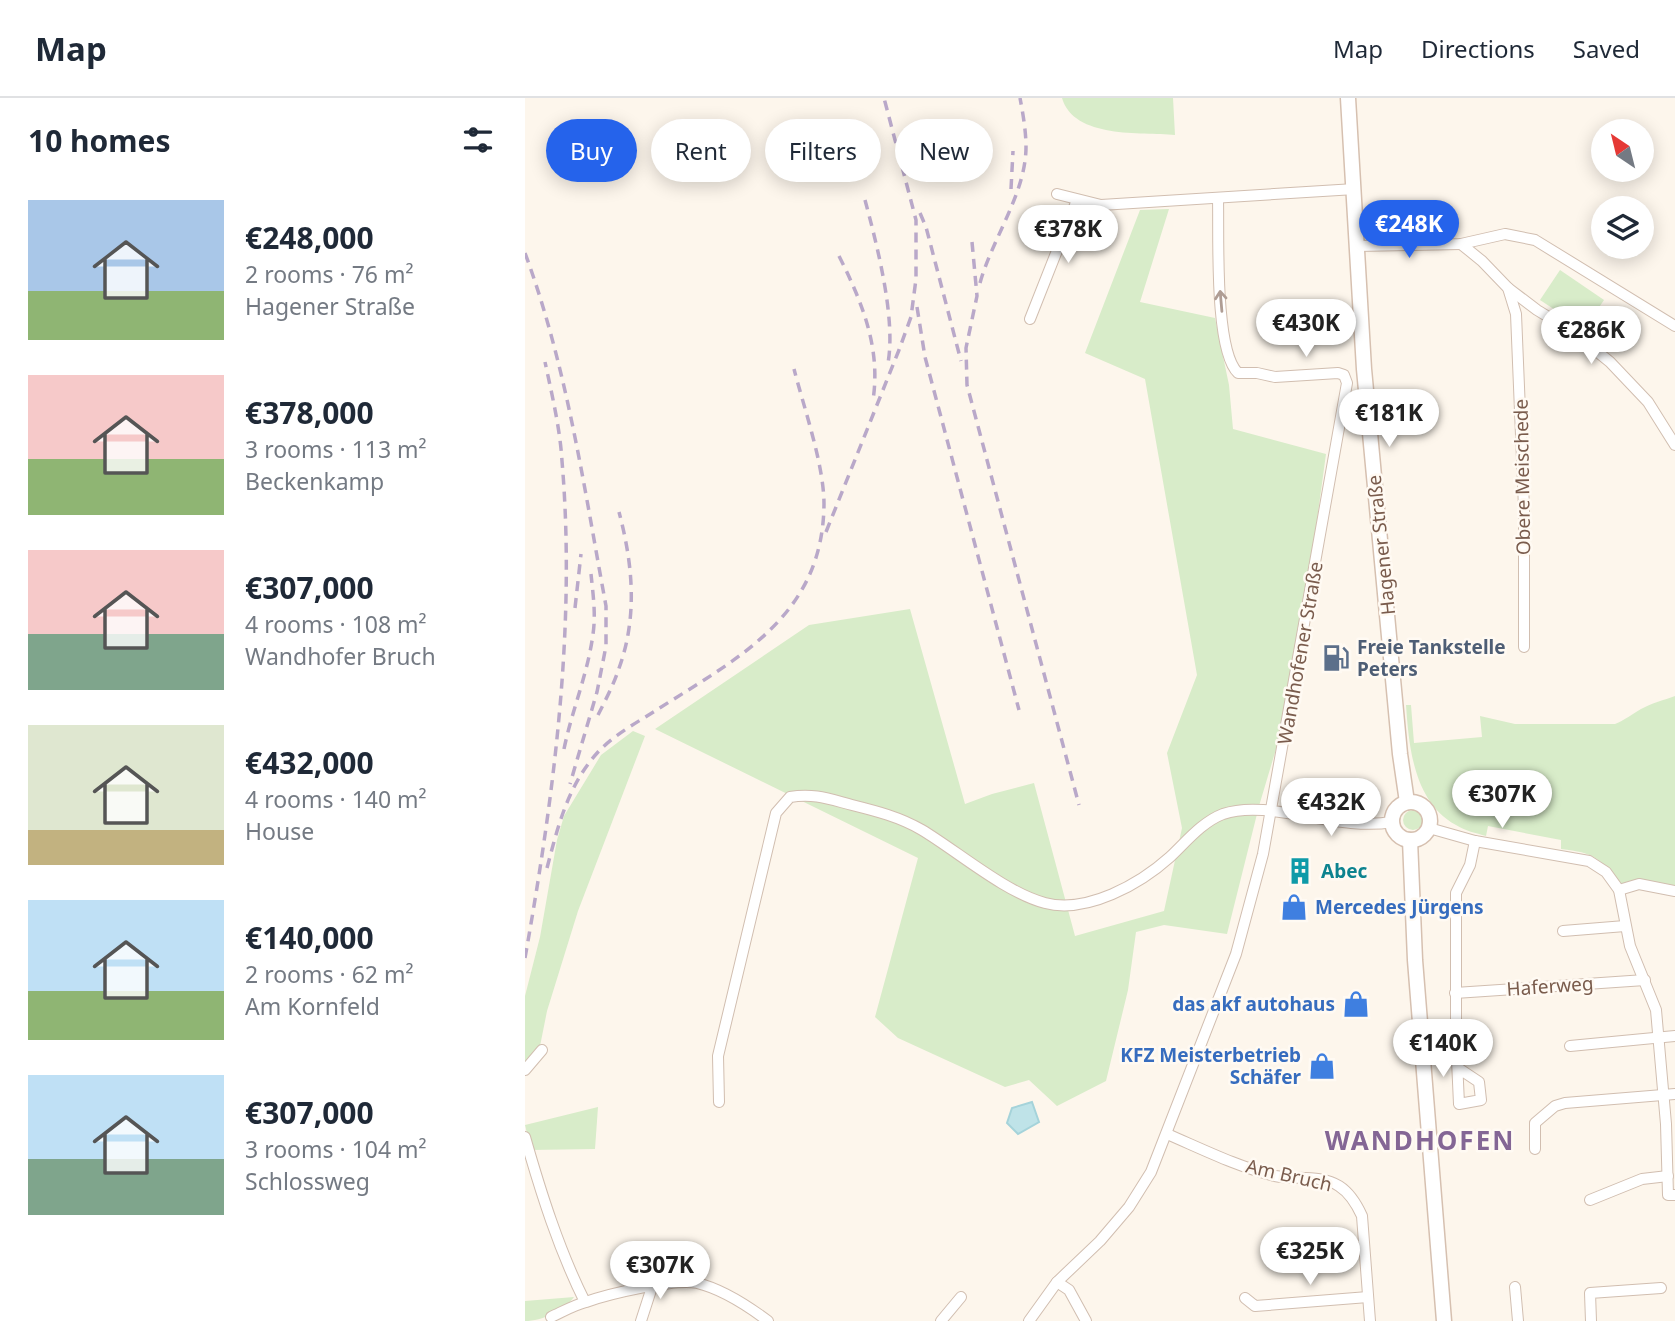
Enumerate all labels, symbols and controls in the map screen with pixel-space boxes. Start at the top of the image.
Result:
text: Map [35,26,107,71]
text: Map [1333,32,1383,65]
text: Directions [1421,32,1535,65]
text: Saved [1573,32,1640,65]
chip: Buy [546,119,637,182]
chip: Rent [651,119,751,182]
chip: Filters [765,119,881,182]
chip: New [895,119,993,182]
north arrow [1591,119,1654,182]
map controls [1591,119,1654,259]
text: 10 homes [28,120,171,161]
icon: filters [459,121,497,159]
button: layers [1591,196,1654,259]
pin: €248K [1360,200,1458,260]
pin: €378K [1019,206,1117,265]
text: €248K [1375,207,1443,239]
text: €378K [1034,212,1102,244]
text: €248,000 [245,217,374,258]
icon: home [84,228,168,312]
text: 2 rooms · 76 m² [245,258,414,290]
text: Hagener Straße [245,290,415,322]
one-way arrow [1214,290,1227,312]
pin: €430K [1257,300,1355,359]
text: €430K [1272,306,1340,338]
pin: €286K [1542,306,1640,366]
text: €286K [1557,313,1625,345]
pin: €181K [1340,390,1438,449]
text: €378,000 [245,392,374,433]
text: €181K [1355,396,1423,428]
street label: Obere Meischede [1508,399,1536,555]
icon: home [84,403,168,487]
text: 3 rooms · 113 m² [245,433,427,465]
text: Beckenkamp [245,465,384,497]
street label: Hagener Straße [1361,474,1401,616]
street label: Wandhofener Straße [1271,560,1329,746]
text: €307,000 [245,567,374,608]
icon: home [84,578,168,662]
text: 4 rooms · 108 m² [245,608,427,640]
place label: Freie Tankstelle Peters [1357,634,1506,682]
text: Wandhofer Bruch [245,640,436,672]
fuel station icon: Freie Tankstelle Peters [1321,643,1351,673]
text: €432,000 [245,742,374,783]
icon: home [84,753,168,837]
pin: €307K [1453,770,1551,830]
text: €307K [1468,777,1536,809]
pin: €432K [1282,778,1380,838]
text: 4 rooms · 140 m² [245,783,427,815]
text: €432K [1297,785,1365,817]
text: House [245,815,314,847]
building icon: Abec [1285,856,1315,886]
place label: Abec [1321,858,1367,884]
shop icon: Mercedes Jürgens [1279,892,1309,922]
place label: Mercedes Jürgens [1315,894,1484,920]
text: €140,000 [245,917,374,958]
icon: home [84,928,168,1012]
text: 2 rooms · 62 m² [245,958,414,990]
street label: Haferweg [1506,970,1594,1002]
shop icon: das akf autohaus [1341,989,1371,1019]
text: Am Kornfeld [245,990,380,1022]
place label: das akf autohaus [1172,991,1335,1017]
pin: €140K [1394,1020,1492,1079]
text: €140K [1409,1026,1477,1058]
place label: KFZ Meisterbetrieb Schäfer [1120,1042,1301,1090]
shop icon: KFZ Meisterbetrieb Schäfer [1307,1051,1337,1081]
text: €307,000 [245,1092,374,1133]
icon: home [84,1103,168,1187]
district label: WANDHOFEN [1325,1122,1515,1158]
text: 3 rooms · 104 m² [245,1133,427,1165]
street label: Am Bruch [1243,1152,1335,1198]
text: Schlossweg [245,1165,370,1197]
pin: €325K [1261,1228,1359,1287]
text: €325K [1276,1234,1344,1266]
pin: €307K [611,1242,709,1301]
text: €307K [626,1248,694,1280]

